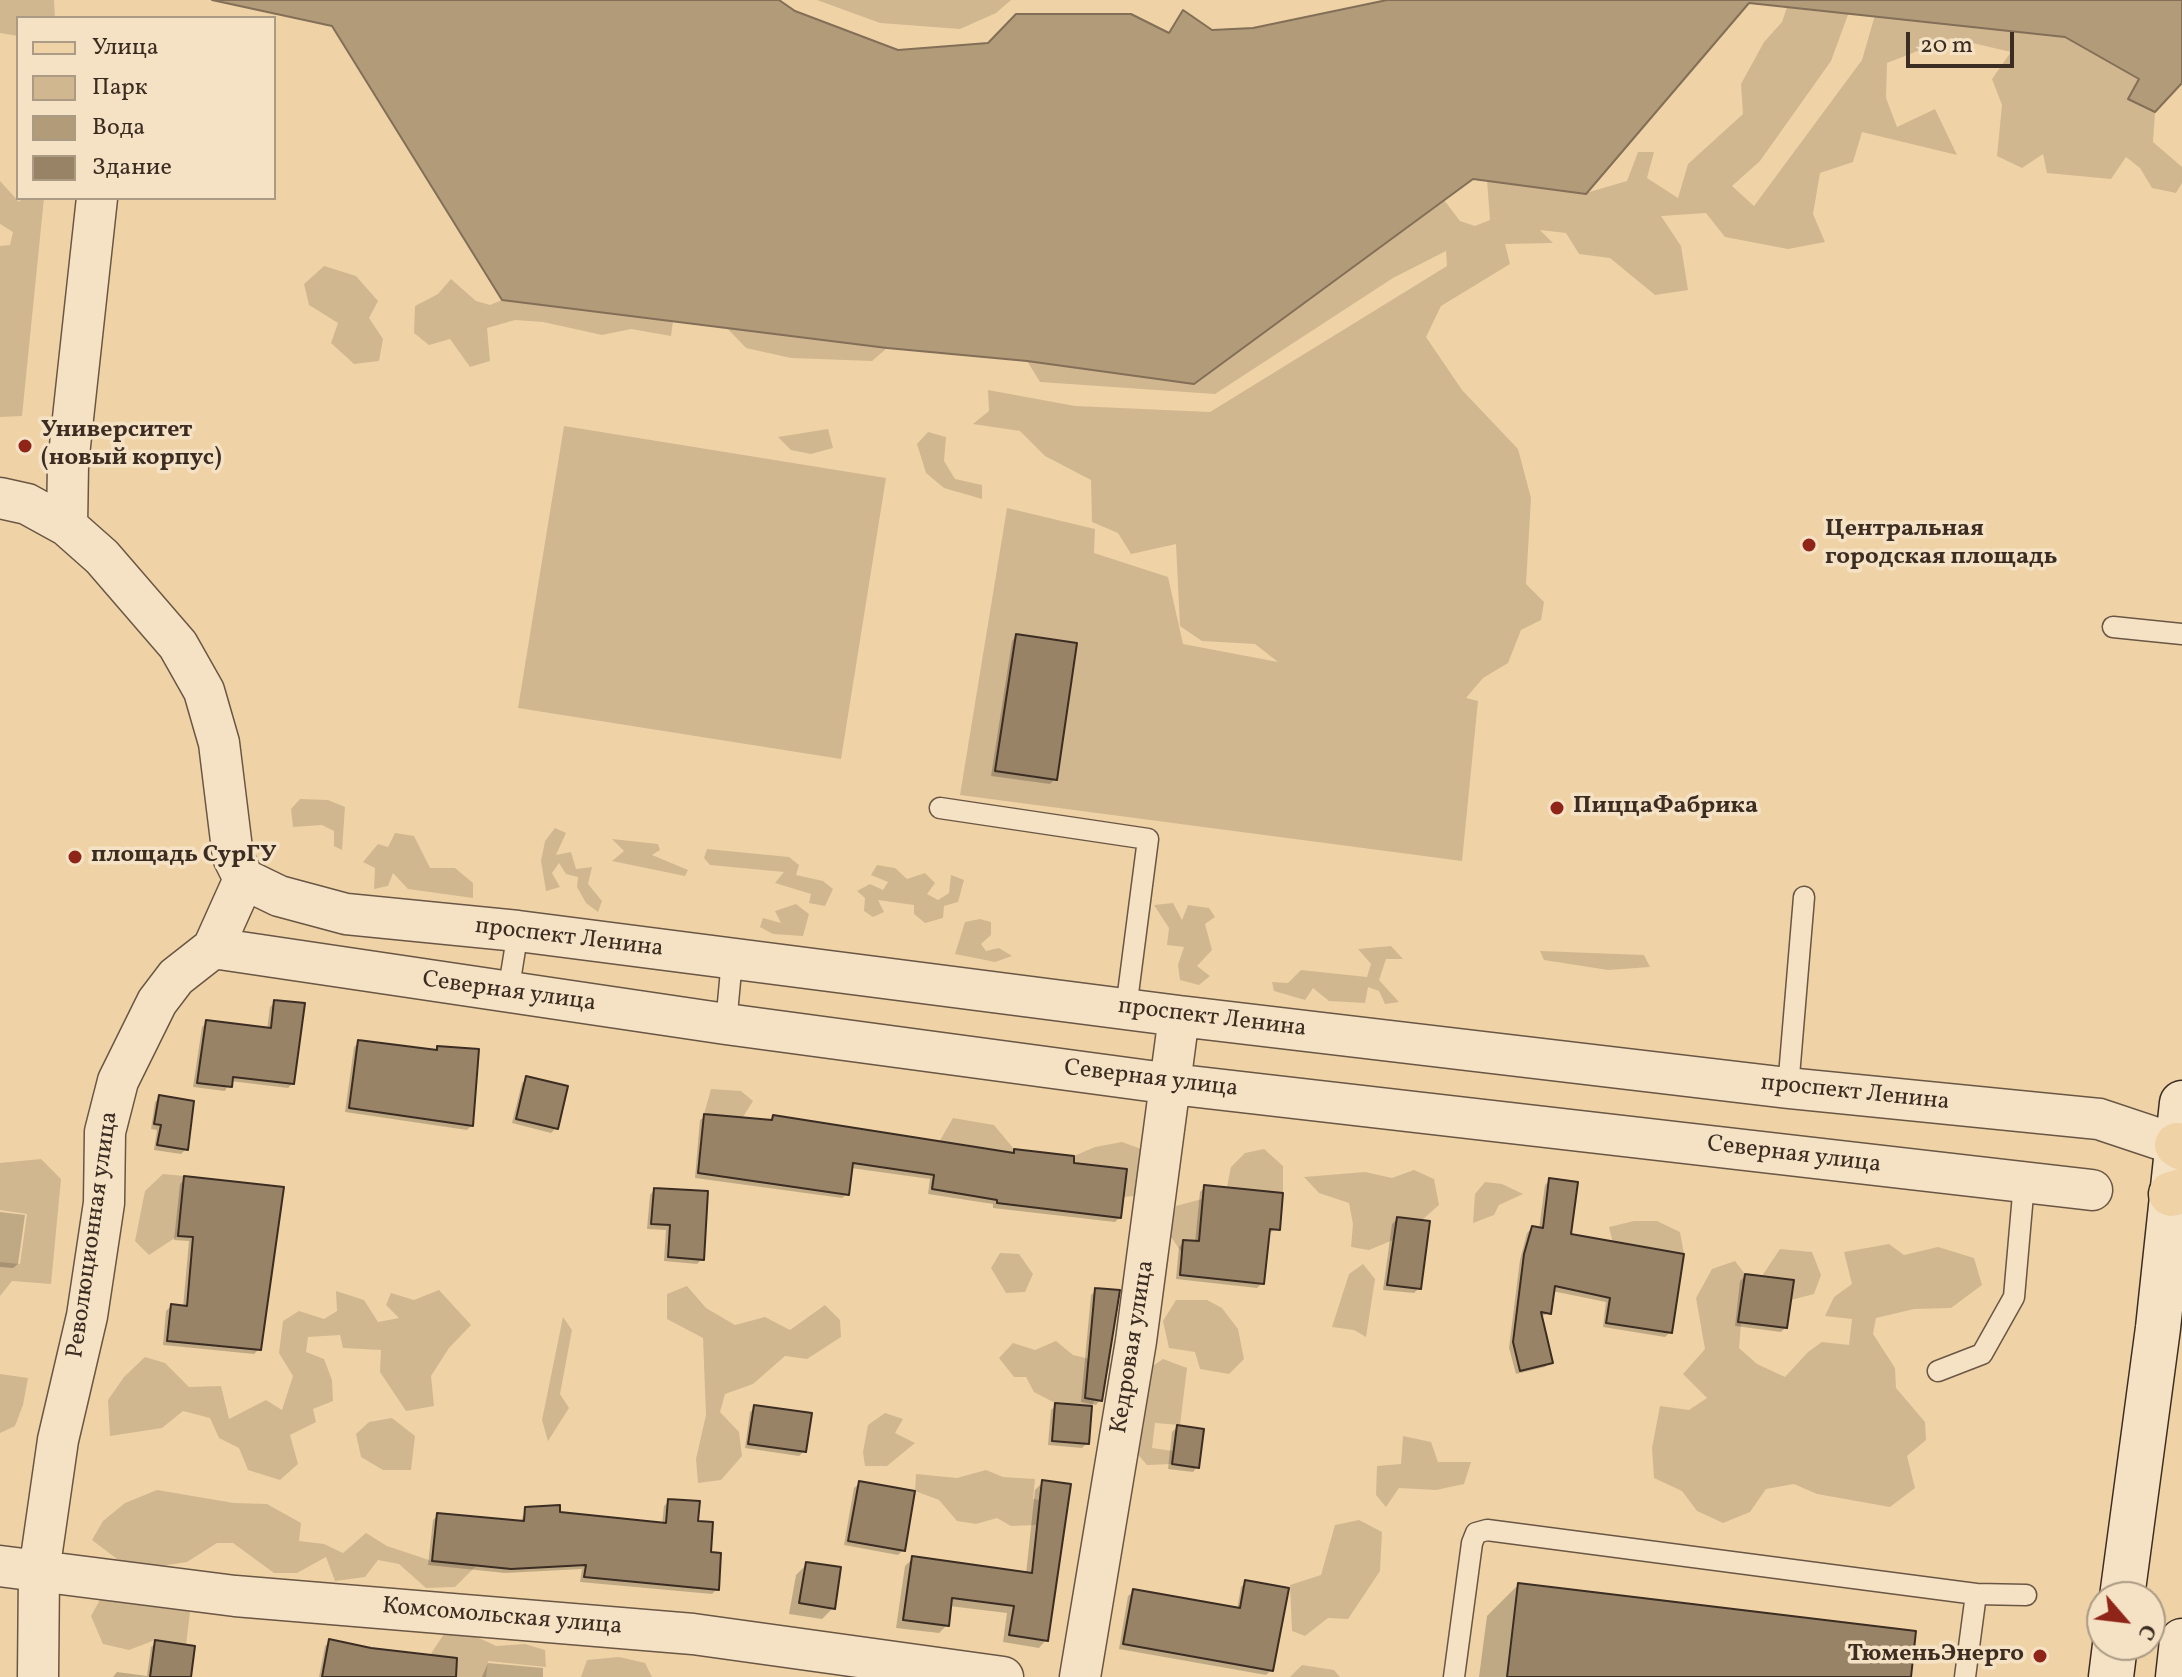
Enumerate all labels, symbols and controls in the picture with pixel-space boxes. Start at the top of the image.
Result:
legend [16,16,276,200]
scale bar [1910,16,2018,66]
text: 20 m [1920,29,1973,63]
text: Улица [92,31,159,65]
text: Парк [92,71,148,105]
text: Вода [92,111,145,145]
text: Здание [92,151,172,185]
place label: Университет (новый корпус) [41,418,222,474]
marker: Университет (новый корпус) [16,437,34,455]
place label: Центральная городская площадь [1825,517,2058,573]
marker: Центральная городская площадь [1800,536,1818,554]
place label: ПиццаФабрика [1573,794,1758,822]
marker: ПиццаФабрика [1548,799,1566,817]
place label: площадь СурГУ [91,843,276,871]
marker: площадь СурГУ [66,848,84,866]
street label: проспект Ленина [473,913,665,965]
street label: Северная улица [420,967,598,1019]
street label: проспект Ленина [1116,993,1308,1045]
street label: Северная улица [1062,1055,1240,1105]
street label: проспект Ленина [1759,1070,1951,1118]
street label: Революционная улица [62,1110,126,1360]
street label: Северная улица [1705,1131,1883,1181]
street label: Кедровая улица [1106,1258,1162,1436]
north arrow [2086,1581,2166,1661]
street label: Комсомольская улица [381,1593,623,1643]
text: С [2129,1618,2163,1645]
place label: ТюменьЭнерго [1847,1642,2024,1670]
marker: ТюменьЭнерго [2031,1647,2049,1665]

